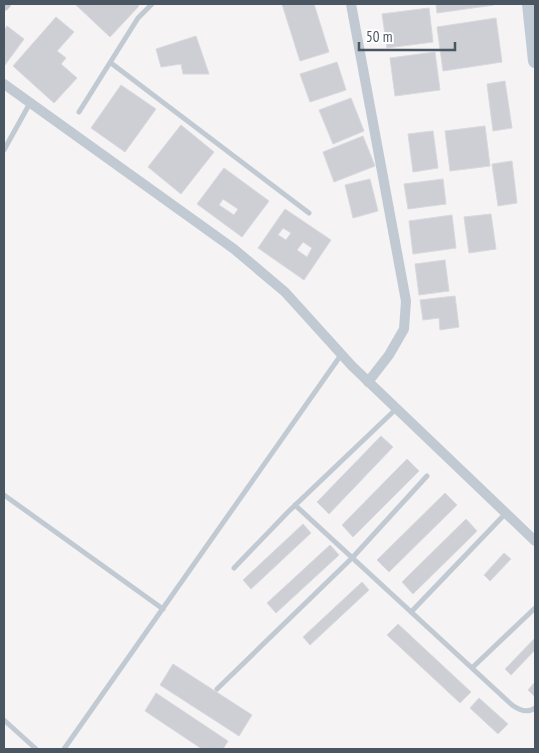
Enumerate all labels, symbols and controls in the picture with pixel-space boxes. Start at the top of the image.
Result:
scale bar [359,20,455,52]
text: 50 m [366,27,392,46]

